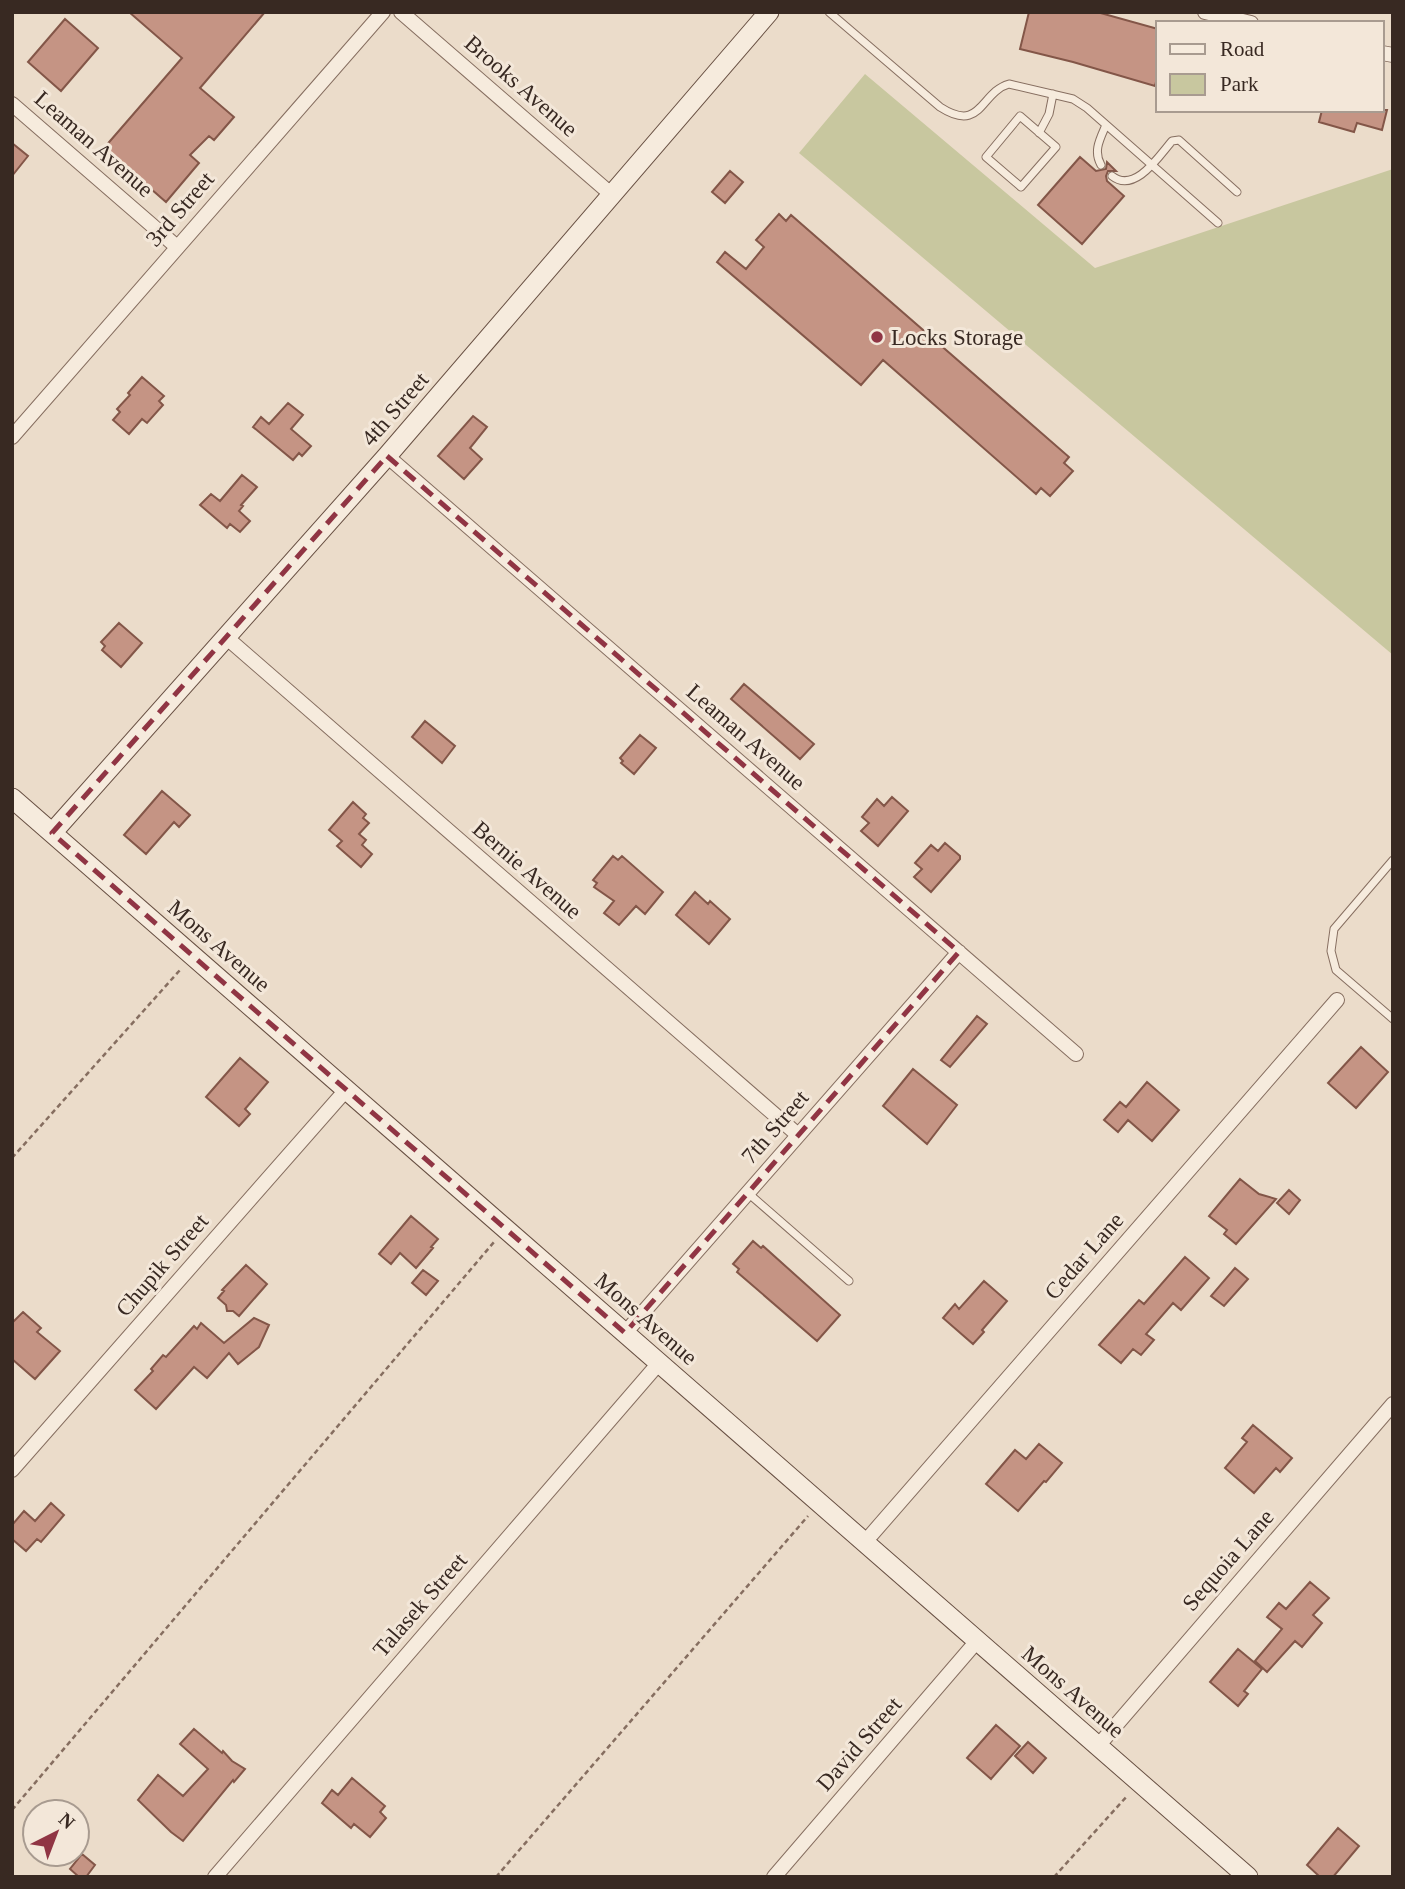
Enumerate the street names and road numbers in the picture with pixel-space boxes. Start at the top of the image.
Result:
street label: Brooks Avenue [460,30,582,142]
street label: Leaman Avenue [30,86,158,202]
street label: 3rd Street [141,166,219,251]
street label: 4th Street [356,367,434,451]
street label: Leaman Avenue [682,679,810,795]
street label: Bernie Avenue [468,816,586,924]
street label: Mons Avenue [163,895,275,997]
street label: 7th Street [736,1085,814,1169]
street label: Chupik Street [111,1208,214,1321]
street label: Cedar Lane [1040,1208,1128,1304]
street label: Mons Avenue [590,1268,702,1370]
street label: Sequoia Lane [1177,1504,1279,1616]
street label: Talasek Street [368,1548,472,1662]
street label: Mons Avenue [1017,1641,1129,1743]
street label: David Street [812,1692,907,1796]

